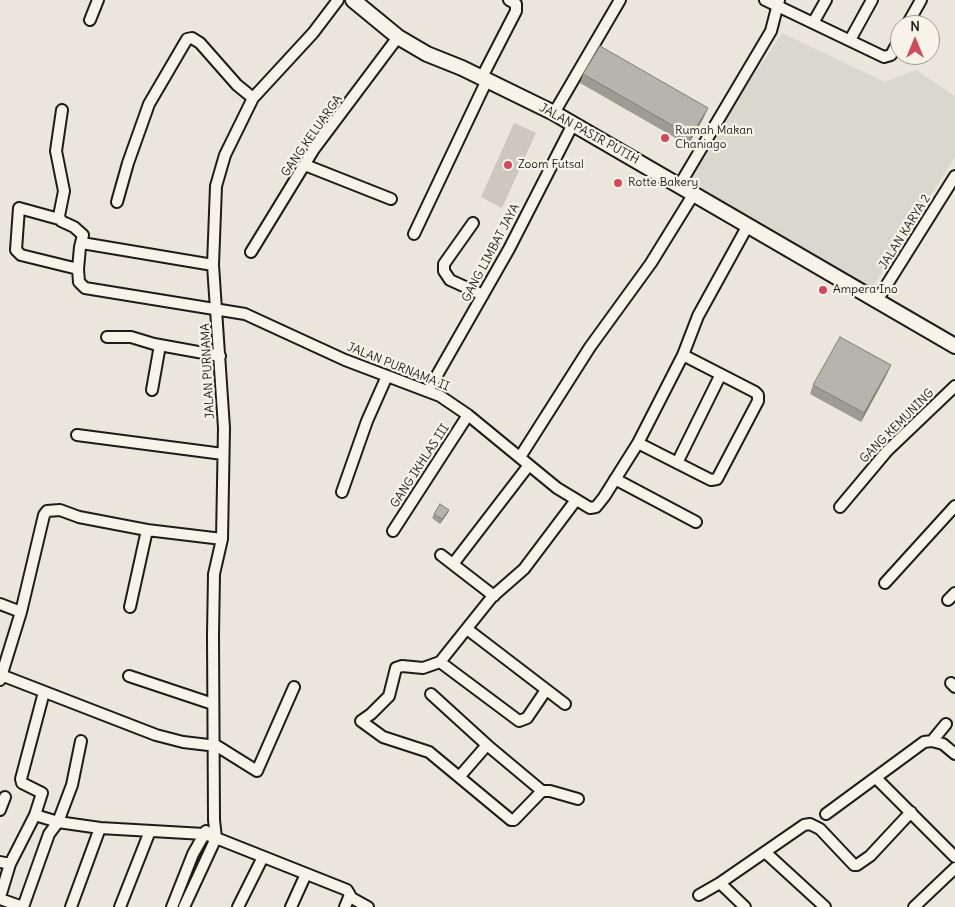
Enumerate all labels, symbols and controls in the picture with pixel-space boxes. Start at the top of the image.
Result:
north arrow [890,15,940,65]
text: N [910,17,920,35]
street label: GANG KELUARGA [278,92,346,180]
street label: JALAN PASIR PUTIH [537,101,641,167]
place label: Rumah Makan Chaniago [675,124,753,152]
marker: Rumah Makan Chaniago [659,132,671,144]
place label: Zoom Futsal [518,158,584,172]
marker: Zoom Futsal [502,159,514,171]
place label: Rotte Bakery [628,176,698,190]
marker: Rotte Bakery [612,177,624,189]
street label: JALAN KARYA 2 [876,192,934,272]
street label: GANG LIMBAT JAYA [459,201,523,305]
place label: Ampera Ino [833,283,898,297]
marker: Ampera Ino [817,284,829,296]
street label: JALAN PURNAMA [198,323,218,419]
street label: JALAN PURNAMA II [345,340,451,394]
street label: GANG KEMUNING [857,386,937,466]
street label: GANG IKHLAS III [388,421,452,511]

